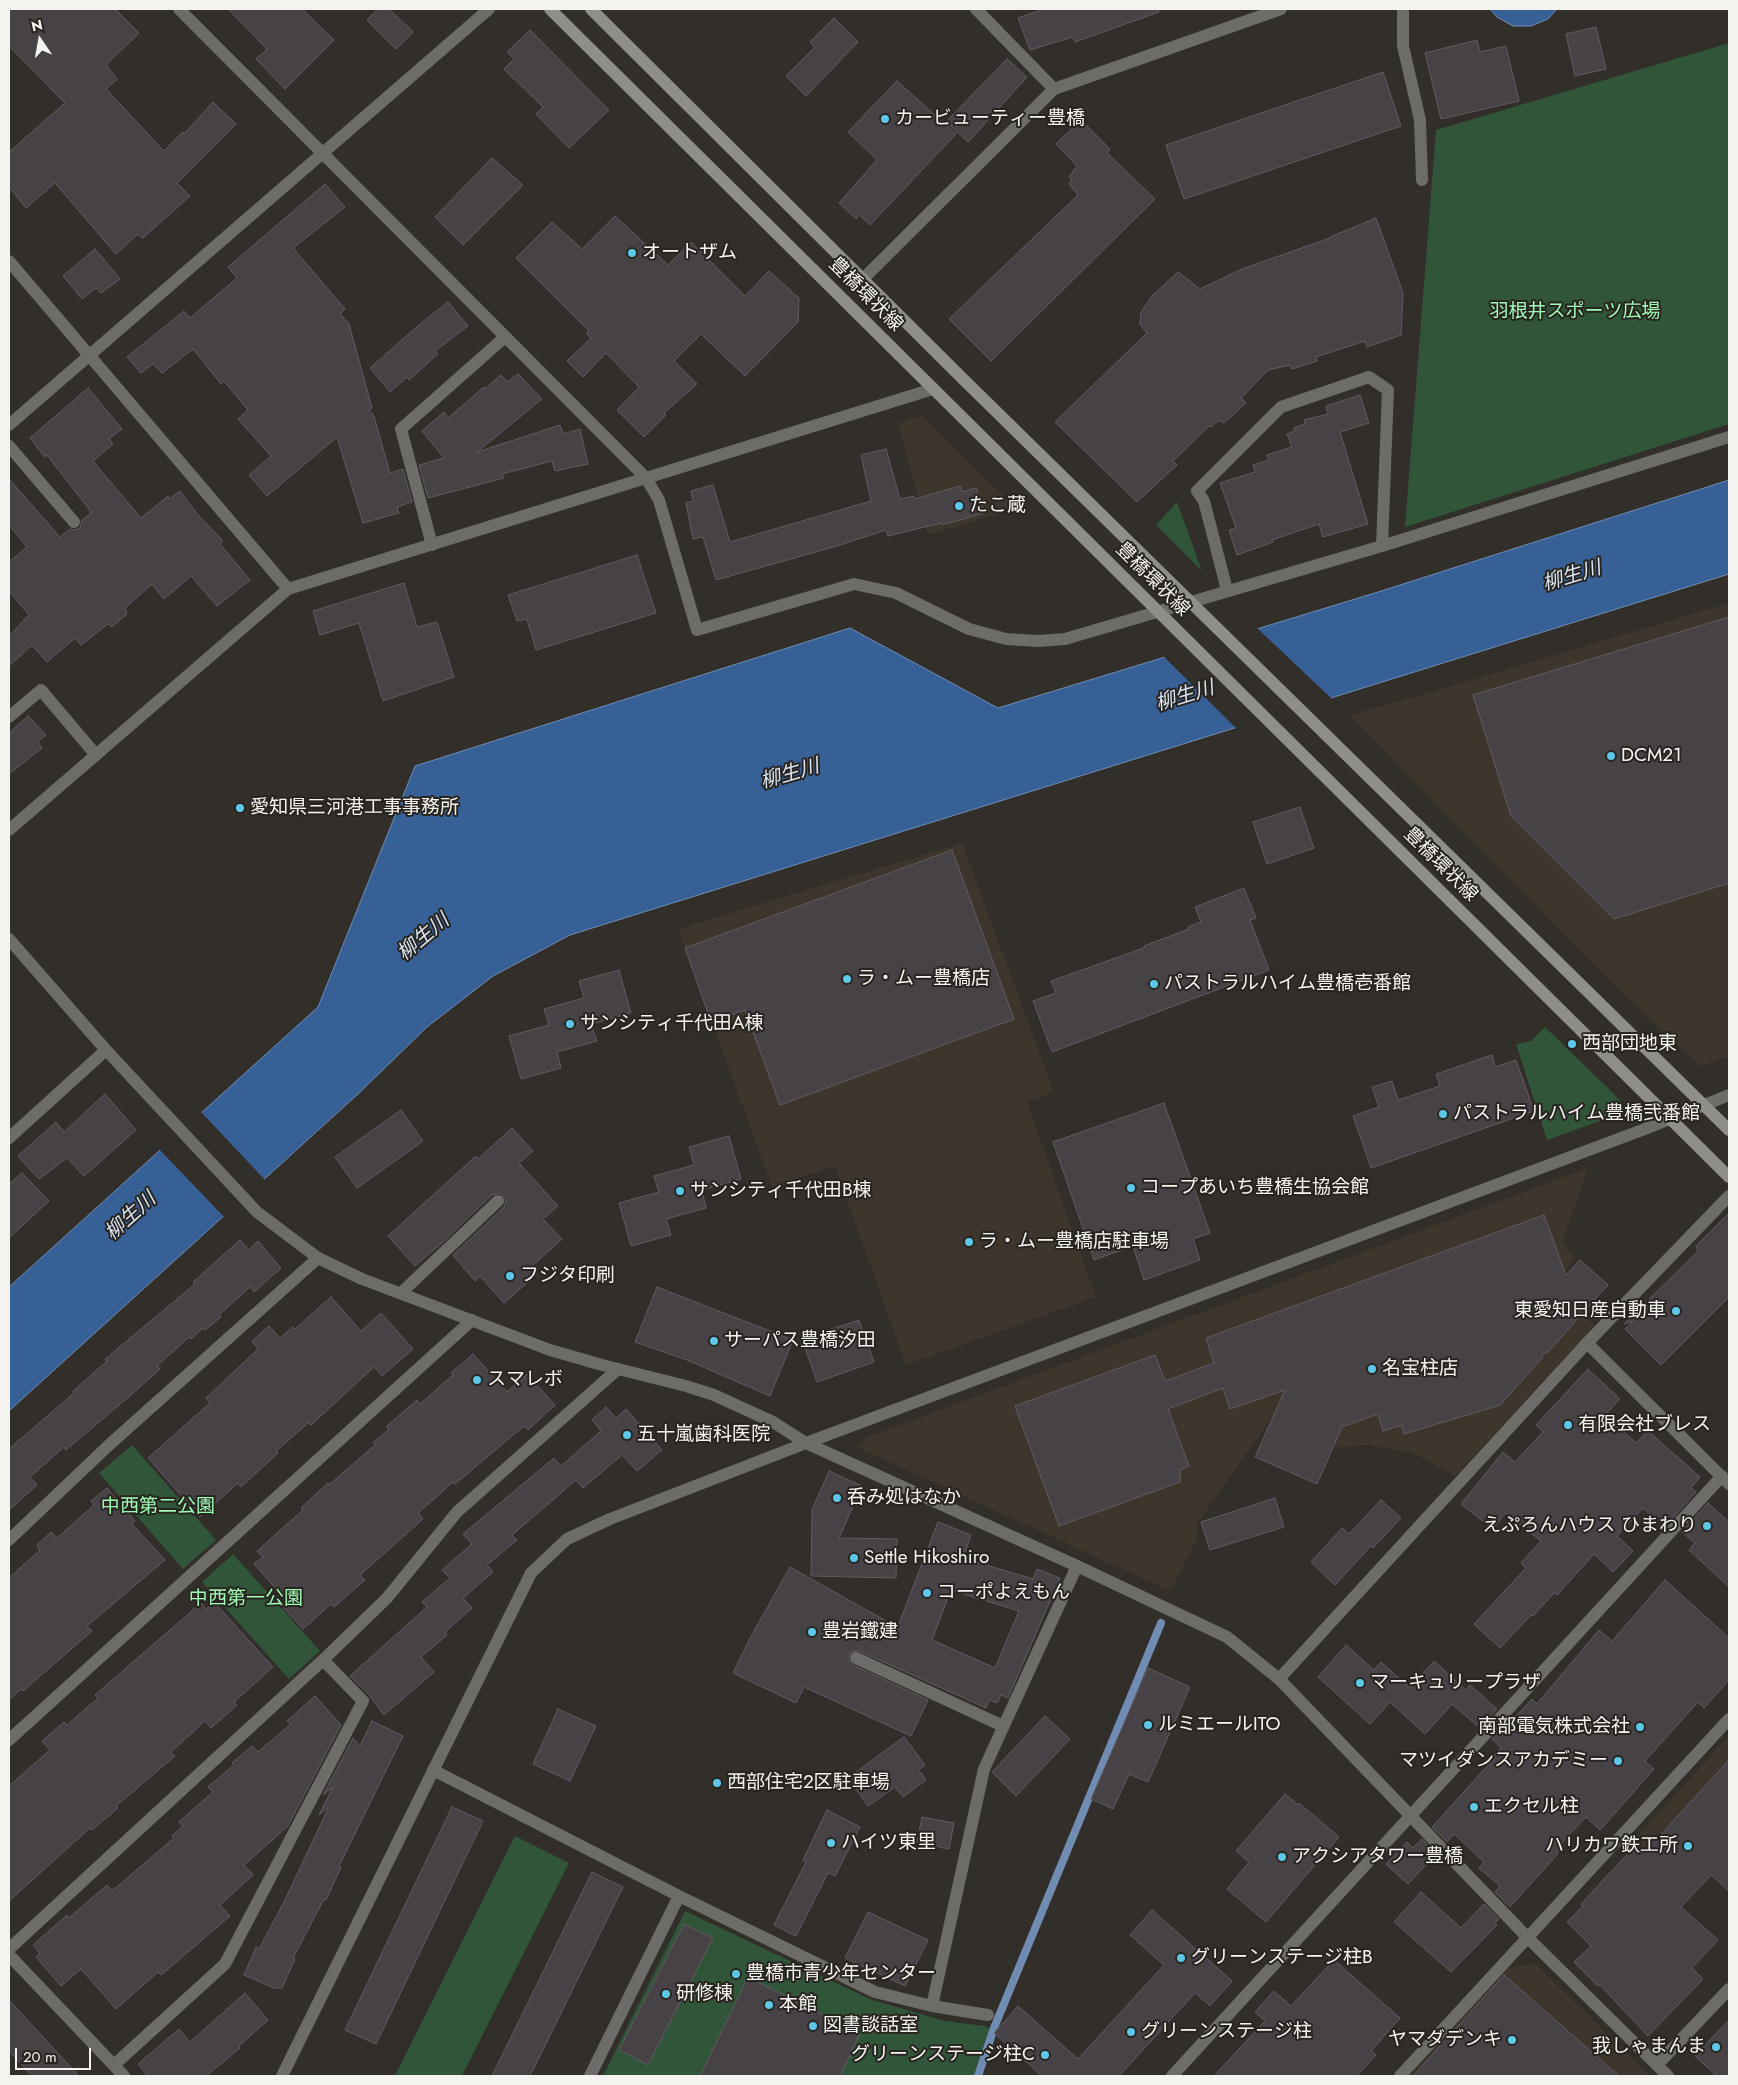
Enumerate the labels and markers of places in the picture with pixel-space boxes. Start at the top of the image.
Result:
place label: カービューティー豊橋 [895,108,1085,130]
marker: カービューティー豊橋 [879,113,891,125]
place label: オートザム [642,242,737,264]
marker: オートザム [626,247,638,259]
place label: たこ蔵 [969,495,1026,517]
marker: たこ蔵 [953,500,965,512]
place label: DCM21 [1621,745,1682,767]
marker: DCM21 [1605,750,1617,762]
place label: 愛知県三河港工事事務所 [250,797,459,819]
marker: 愛知県三河港工事事務所 [234,802,246,814]
place label: ラ・ムー豊橋店 [857,968,990,990]
marker: ラ・ムー豊橋店 [841,973,853,985]
place label: パストラルハイム豊橋壱番館 [1164,973,1411,995]
marker: パストラルハイム豊橋壱番館 [1148,978,1160,990]
place label: サンシティ千代田A棟 [580,1013,764,1035]
marker: サンシティ千代田A棟 [564,1018,576,1030]
place label: 西部団地東 [1582,1033,1677,1055]
marker: 西部団地東 [1566,1038,1578,1050]
place label: パストラルハイム豊橋弐番館 [1453,1103,1700,1125]
marker: パストラルハイム豊橋弐番館 [1437,1108,1449,1120]
place label: コープあいち豊橋生協会館 [1141,1177,1369,1199]
place label: サンシティ千代田B棟 [690,1180,872,1202]
marker: コープあいち豊橋生協会館 [1125,1182,1137,1194]
marker: サンシティ千代田B棟 [674,1185,686,1197]
place label: ラ・ムー豊橋店駐車場 [979,1231,1169,1253]
marker: ラ・ムー豊橋店駐車場 [963,1236,975,1248]
place label: フジタ印刷 [520,1265,615,1287]
marker: フジタ印刷 [504,1270,516,1282]
place label: 東愛知日産自動車 [1514,1300,1666,1322]
marker: 東愛知日産自動車 [1670,1305,1682,1317]
place label: サーパス豊橋汐田 [724,1330,876,1352]
marker: サーパス豊橋汐田 [708,1335,720,1347]
place label: 名宝柱店 [1382,1358,1458,1380]
marker: 名宝柱店 [1366,1363,1378,1375]
place label: スマレボ [487,1369,563,1391]
marker: スマレボ [471,1374,483,1386]
place label: 有限会社ブレス [1578,1414,1711,1436]
marker: 有限会社ブレス [1562,1419,1574,1431]
place label: 五十嵐歯科医院 [637,1424,770,1446]
marker: 五十嵐歯科医院 [621,1429,633,1441]
place label: 呑み処はなか [847,1487,961,1509]
marker: 呑み処はなか [831,1492,843,1504]
place label: えぷろんハウス ひまわり [1482,1515,1697,1537]
marker: えぷろんハウス ひまわり [1701,1520,1713,1532]
place label: Settle Hikoshiro [864,1547,989,1569]
marker: Settle Hikoshiro [848,1552,860,1564]
place label: コーポよえもん [937,1582,1070,1604]
marker: コーポよえもん [921,1587,933,1599]
place label: 豊岩鐵建 [822,1621,898,1643]
marker: 豊岩鐵建 [806,1626,818,1638]
place label: マーキュリープラザ [1370,1672,1541,1694]
marker: マーキュリープラザ [1354,1677,1366,1689]
place label: ルミエールITO [1158,1714,1281,1736]
place label: 南部電気株式会社 [1478,1716,1630,1738]
marker: ルミエールITO [1142,1719,1154,1731]
marker: 南部電気株式会社 [1634,1721,1646,1733]
place label: マツイダンスアカデミー [1399,1750,1608,1772]
marker: マツイダンスアカデミー [1612,1755,1624,1767]
place label: 西部住宅2区駐車場 [727,1772,890,1794]
marker: 西部住宅2区駐車場 [711,1777,723,1789]
place label: エクセル柱 [1484,1796,1579,1818]
marker: エクセル柱 [1468,1801,1480,1813]
place label: ハイツ東里 [841,1832,936,1854]
place label: ハリカワ鉄工所 [1545,1835,1678,1857]
marker: ハイツ東里 [825,1837,837,1849]
marker: ハリカワ鉄工所 [1682,1840,1694,1852]
place label: アクシアタワー豊橋 [1292,1846,1463,1868]
marker: アクシアタワー豊橋 [1276,1851,1288,1863]
place label: グリーンステージ柱B [1191,1947,1373,1969]
marker: グリーンステージ柱B [1175,1952,1187,1964]
place label: 豊橋市青少年センター [746,1963,936,1985]
marker: 豊橋市青少年センター [730,1968,742,1980]
place label: 研修棟 [676,1983,733,2005]
marker: 研修棟 [660,1988,672,2000]
place label: 本館 [779,1994,817,2016]
marker: 本館 [763,1999,775,2011]
place label: 図書談話室 [823,2015,918,2037]
marker: 図書談話室 [807,2020,819,2032]
place label: グリーンステージ柱 [1141,2021,1312,2043]
marker: グリーンステージ柱 [1125,2026,1137,2038]
place label: ヤマダデンキ [1388,2029,1502,2051]
marker: ヤマダデンキ [1506,2034,1518,2046]
place label: 我しゃまんま [1592,2036,1706,2058]
marker: 我しゃまんま [1710,2041,1722,2053]
place label: グリーンステージ柱C [851,2044,1035,2066]
marker: グリーンステージ柱C [1039,2049,1051,2061]

